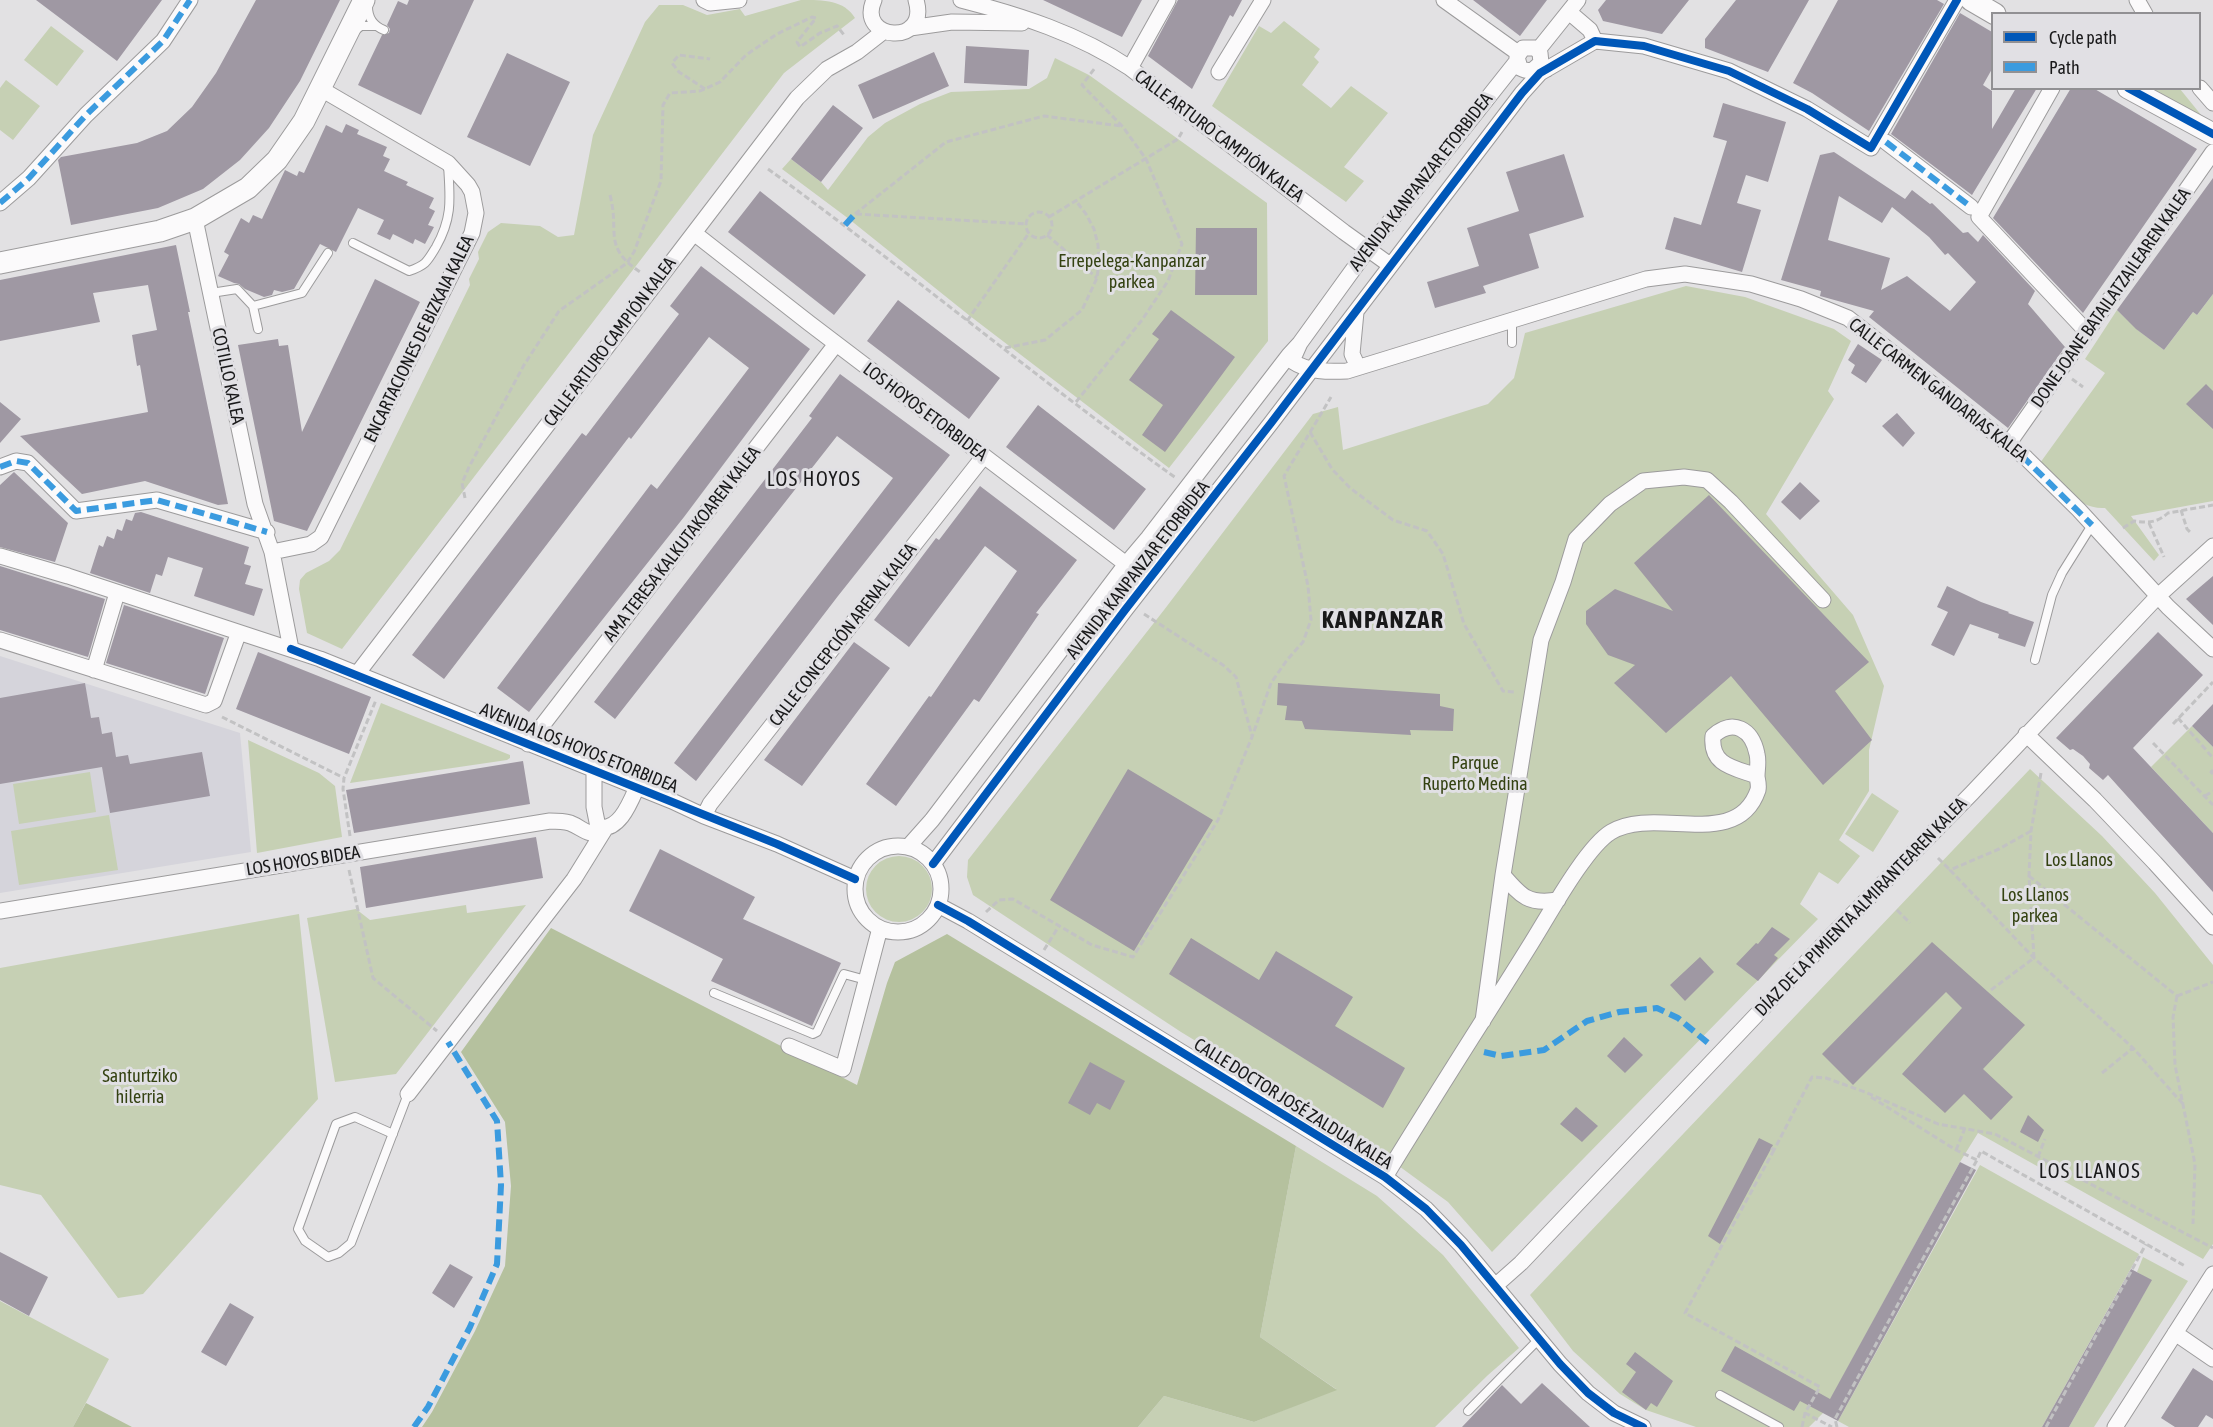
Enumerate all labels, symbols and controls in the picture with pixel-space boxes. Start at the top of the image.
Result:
legend [1991,12,2201,90]
text: Cycle path [2049,27,2117,48]
text: Path [2049,57,2080,78]
street label: CALLE ARTURO CAMPIÓN KALEA [1130,65,1308,207]
street label: AVENIDA KANPANZAR ETORBIDEA [1345,89,1497,275]
street label: DONE JOANE BATAILATZAILEAREN KALEA [2027,184,2195,412]
street label: ENCARTACIONES DE BIZKAIA KALEA [359,232,479,446]
park label: Errepelega-Kanpanzar parkea [1058,250,1206,292]
street label: CALLE ARTURO CAMPIÓN KALEA [539,253,681,431]
street label: CALLE CARMEN GANDARIAS KALEA [1844,313,2032,467]
street label: COTILLO KALEA [207,326,249,426]
street label: LOS HOYOS ETORBIDEA [859,358,991,466]
street label: AMA TERESA KALKUTAKOAREN KALEA [599,442,765,646]
district label: LOS HOYOS [767,468,861,492]
street label: AVENIDA KANPANZAR ETORBIDEA [1062,477,1214,663]
street label: CALLE CONCEPCIÓN ARENAL KALEA [765,539,921,731]
district label: KANPANZAR [1322,606,1444,634]
street label: AVENIDA LOS HOYOS ETORBIDEA [477,698,681,798]
park label: Parque Ruperto Medina [1422,752,1528,795]
street label: DÍAZ DE LA PIMIENTA ALMIRANTEAREN KALEA [1751,793,1971,1021]
street label: LOS HOYOS BIDEA [244,841,362,881]
park label: Los Llanos [2045,849,2113,871]
park label: Los Llanos parkea [2001,884,2069,926]
street label: CALLE DOCTOR JOSÉ ZALDUA KALEA [1190,1034,1396,1174]
park label: Santurtziko hilerria [102,1065,178,1108]
district label: LOS LLANOS [2039,1160,2141,1184]

